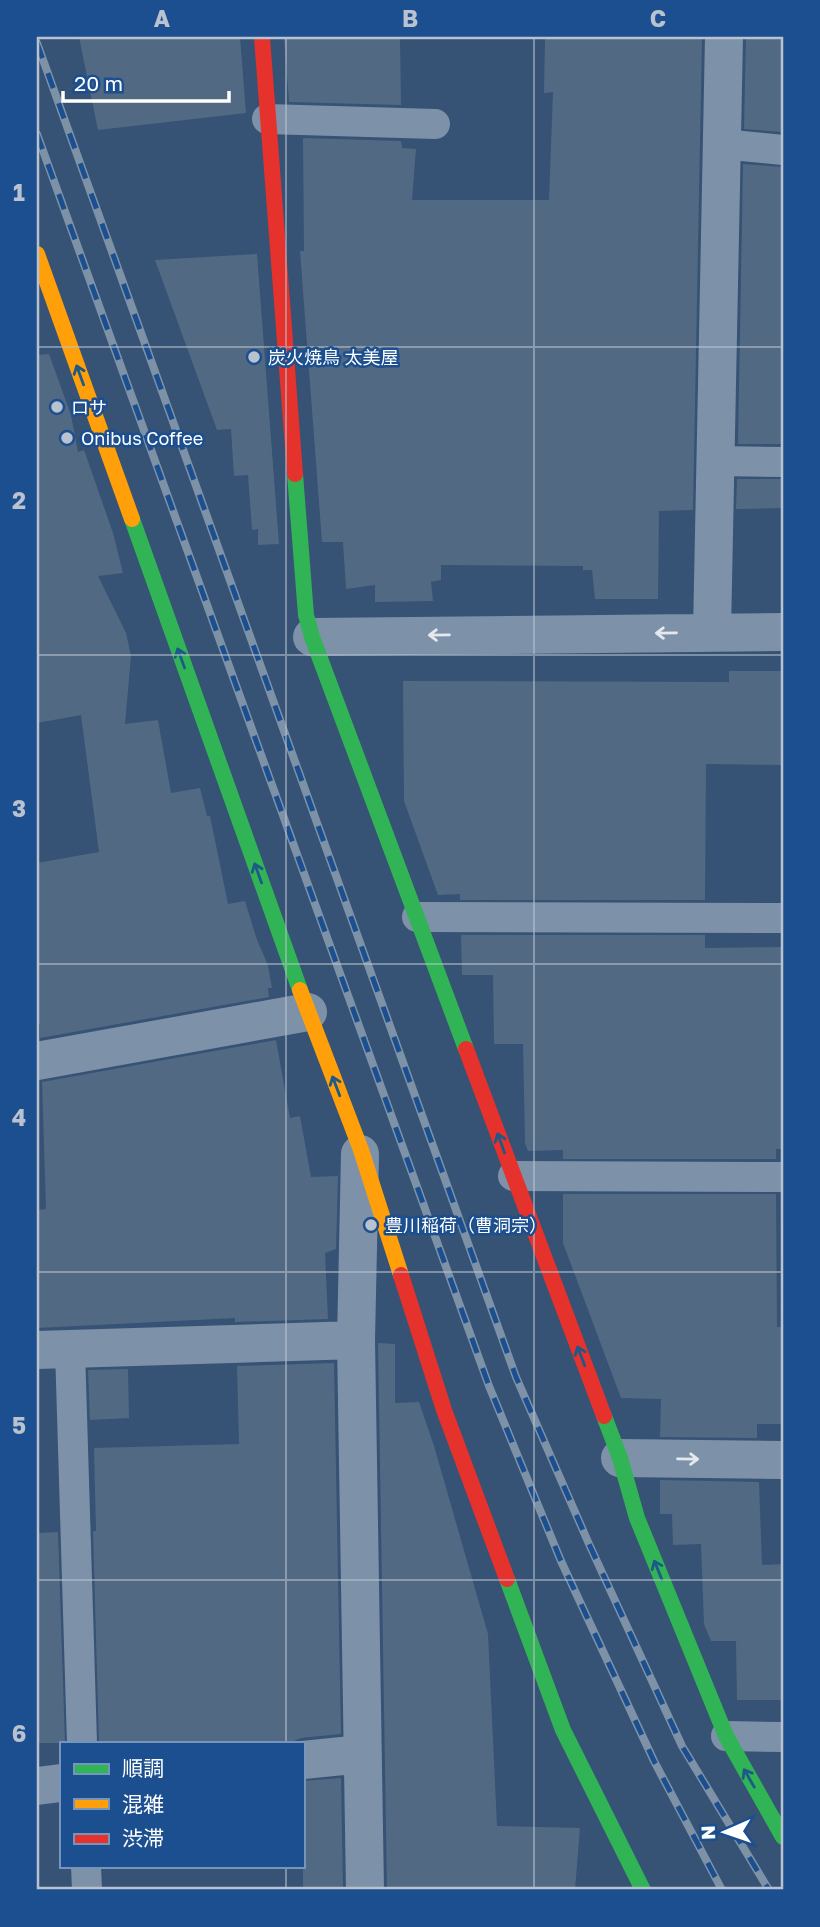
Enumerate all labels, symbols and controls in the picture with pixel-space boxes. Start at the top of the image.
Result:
text: A [154,4,171,32]
text: B [402,4,418,32]
text: C [650,4,666,32]
scale bar [63,60,229,104]
text: 20 m [74,70,123,96]
text: 1 [13,178,25,206]
place label: 炭火焼鳥 太美屋 [268,346,399,368]
marker: 炭火焼鳥 太美屋 [246,349,262,365]
one-way arrow [73,364,85,386]
place label: ロサ [71,396,107,418]
marker: ロサ [49,399,65,415]
place label: Onibus Coffee [81,427,203,449]
marker: Onibus Coffee [59,430,75,446]
text: 2 [12,486,26,514]
one-way arrow [655,626,678,640]
one-way arrow [427,628,450,642]
one-way arrow [174,648,186,670]
text: 3 [12,794,26,822]
one-way arrow [251,862,263,884]
one-way arrow [329,1076,342,1098]
text: 4 [12,1103,26,1131]
one-way arrow [494,1133,506,1155]
place label: 豊川稲荷（曹洞宗） [385,1214,547,1236]
marker: 豊川稲荷（曹洞宗） [363,1217,379,1233]
one-way arrow [574,1345,587,1367]
text: 5 [12,1411,26,1439]
one-way arrow [677,1452,700,1466]
one-way arrow [651,1559,664,1581]
text: 6 [12,1719,26,1747]
legend [60,1742,304,1868]
text: 順調 [122,1755,164,1781]
one-way arrow [742,1769,756,1789]
text: 混雑 [122,1791,164,1817]
north arrow [690,1798,760,1868]
text: 渋滞 [122,1825,164,1851]
text: N [696,1825,719,1840]

